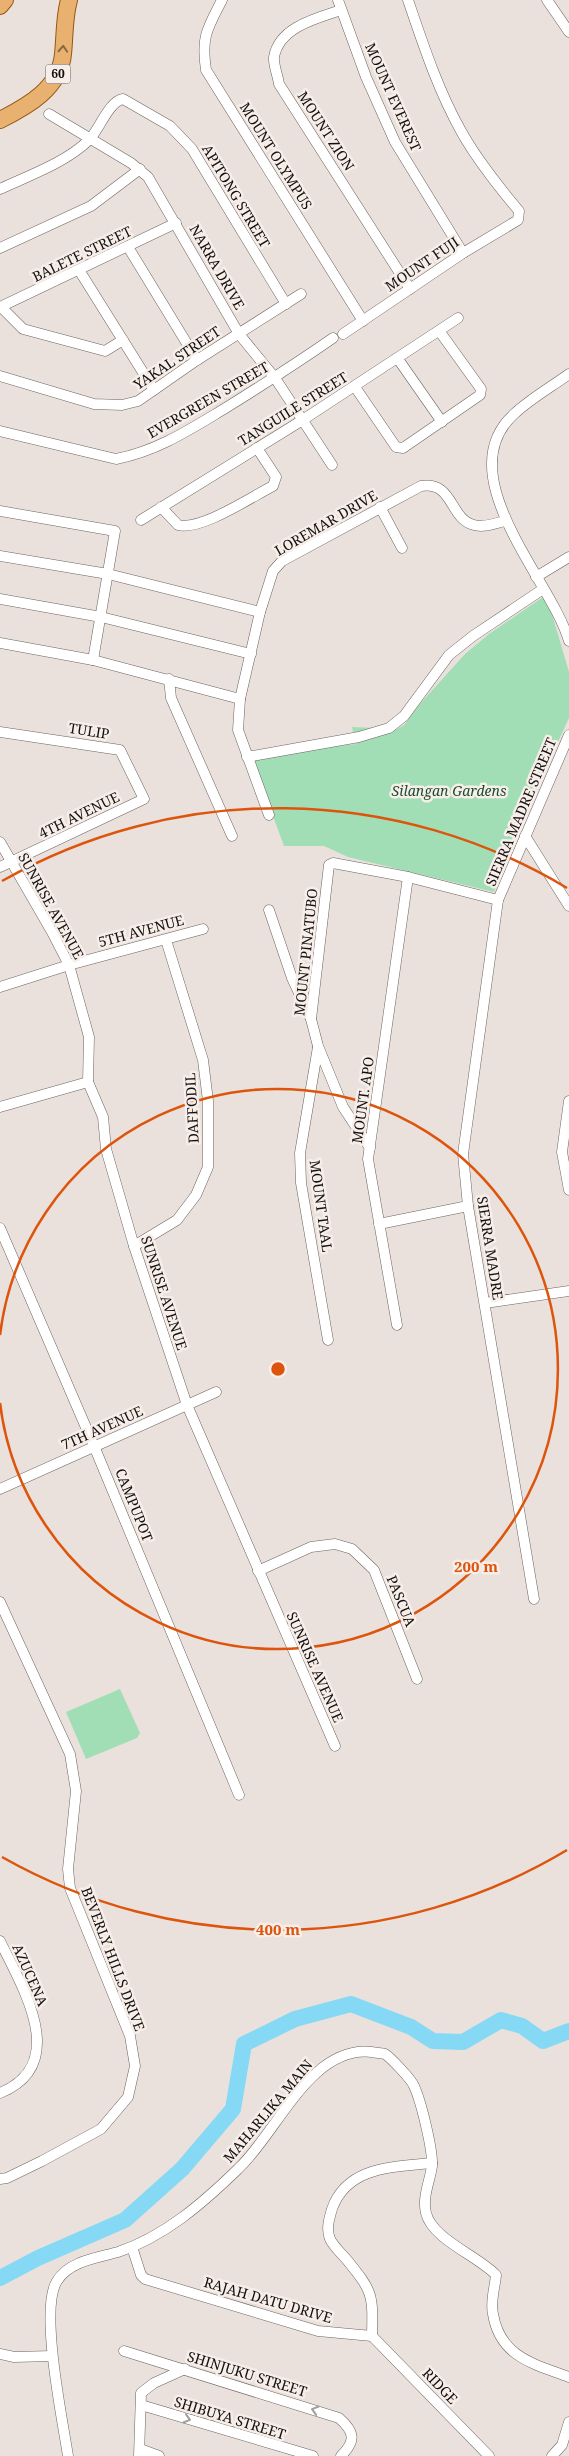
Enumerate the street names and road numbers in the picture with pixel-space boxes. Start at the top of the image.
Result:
street label: MOUNT EVEREST [361,40,426,154]
road number: 60 [46,64,70,84]
street label: MOUNT ZION [294,87,359,174]
street label: MOUNT OLYMPUS [236,99,317,213]
street label: APITONG STREET [198,140,275,251]
street label: BALETE STREET [29,221,135,286]
street label: NARRA DRIVE [185,221,250,313]
street label: MOUNT FUJI [381,232,462,295]
street label: YAKAL STREET [129,321,224,394]
street label: EVERGREEN STREET [143,357,272,442]
street label: TANGUILE STREET [234,367,351,450]
street label: LOREMAR DRIVE [271,485,381,560]
street label: TULIP [67,718,111,743]
street label: SIERRA MADRE STREET [481,734,561,889]
street label: 4TH AVENUE [35,787,123,842]
street label: SUNRISE AVENUE [14,849,89,963]
street label: MOUNT PINATUBO [289,887,322,1017]
street label: 5TH AVENUE [96,910,186,951]
street label: MOUNT. APO [347,1055,378,1145]
street label: DAFFODIL [180,1072,203,1144]
street label: MOUNT TAAL [306,1159,337,1253]
street label: SIERRA MADRE [473,1195,508,1301]
street label: SUNRISE AVENUE [137,1233,192,1353]
street label: 7TH AVENUE [58,1401,146,1454]
street label: CAMPUPOT [111,1465,158,1545]
street label: PASCUA [383,1572,420,1629]
street label: SUNRISE AVENUE [283,1609,348,1725]
street label: BEVERLY HILLS DRIVE [77,1884,150,2034]
street label: AZUCENA [8,1941,53,2009]
street label: MAHARLIKA MAIN [219,2055,317,2166]
street label: RAJAH DATU DRIVE [202,2272,335,2327]
street label: SHINJUKU STREET [185,2346,310,2401]
street label: RIDGE [419,2364,462,2408]
street label: SHIBUYA STREET [172,2392,289,2444]

